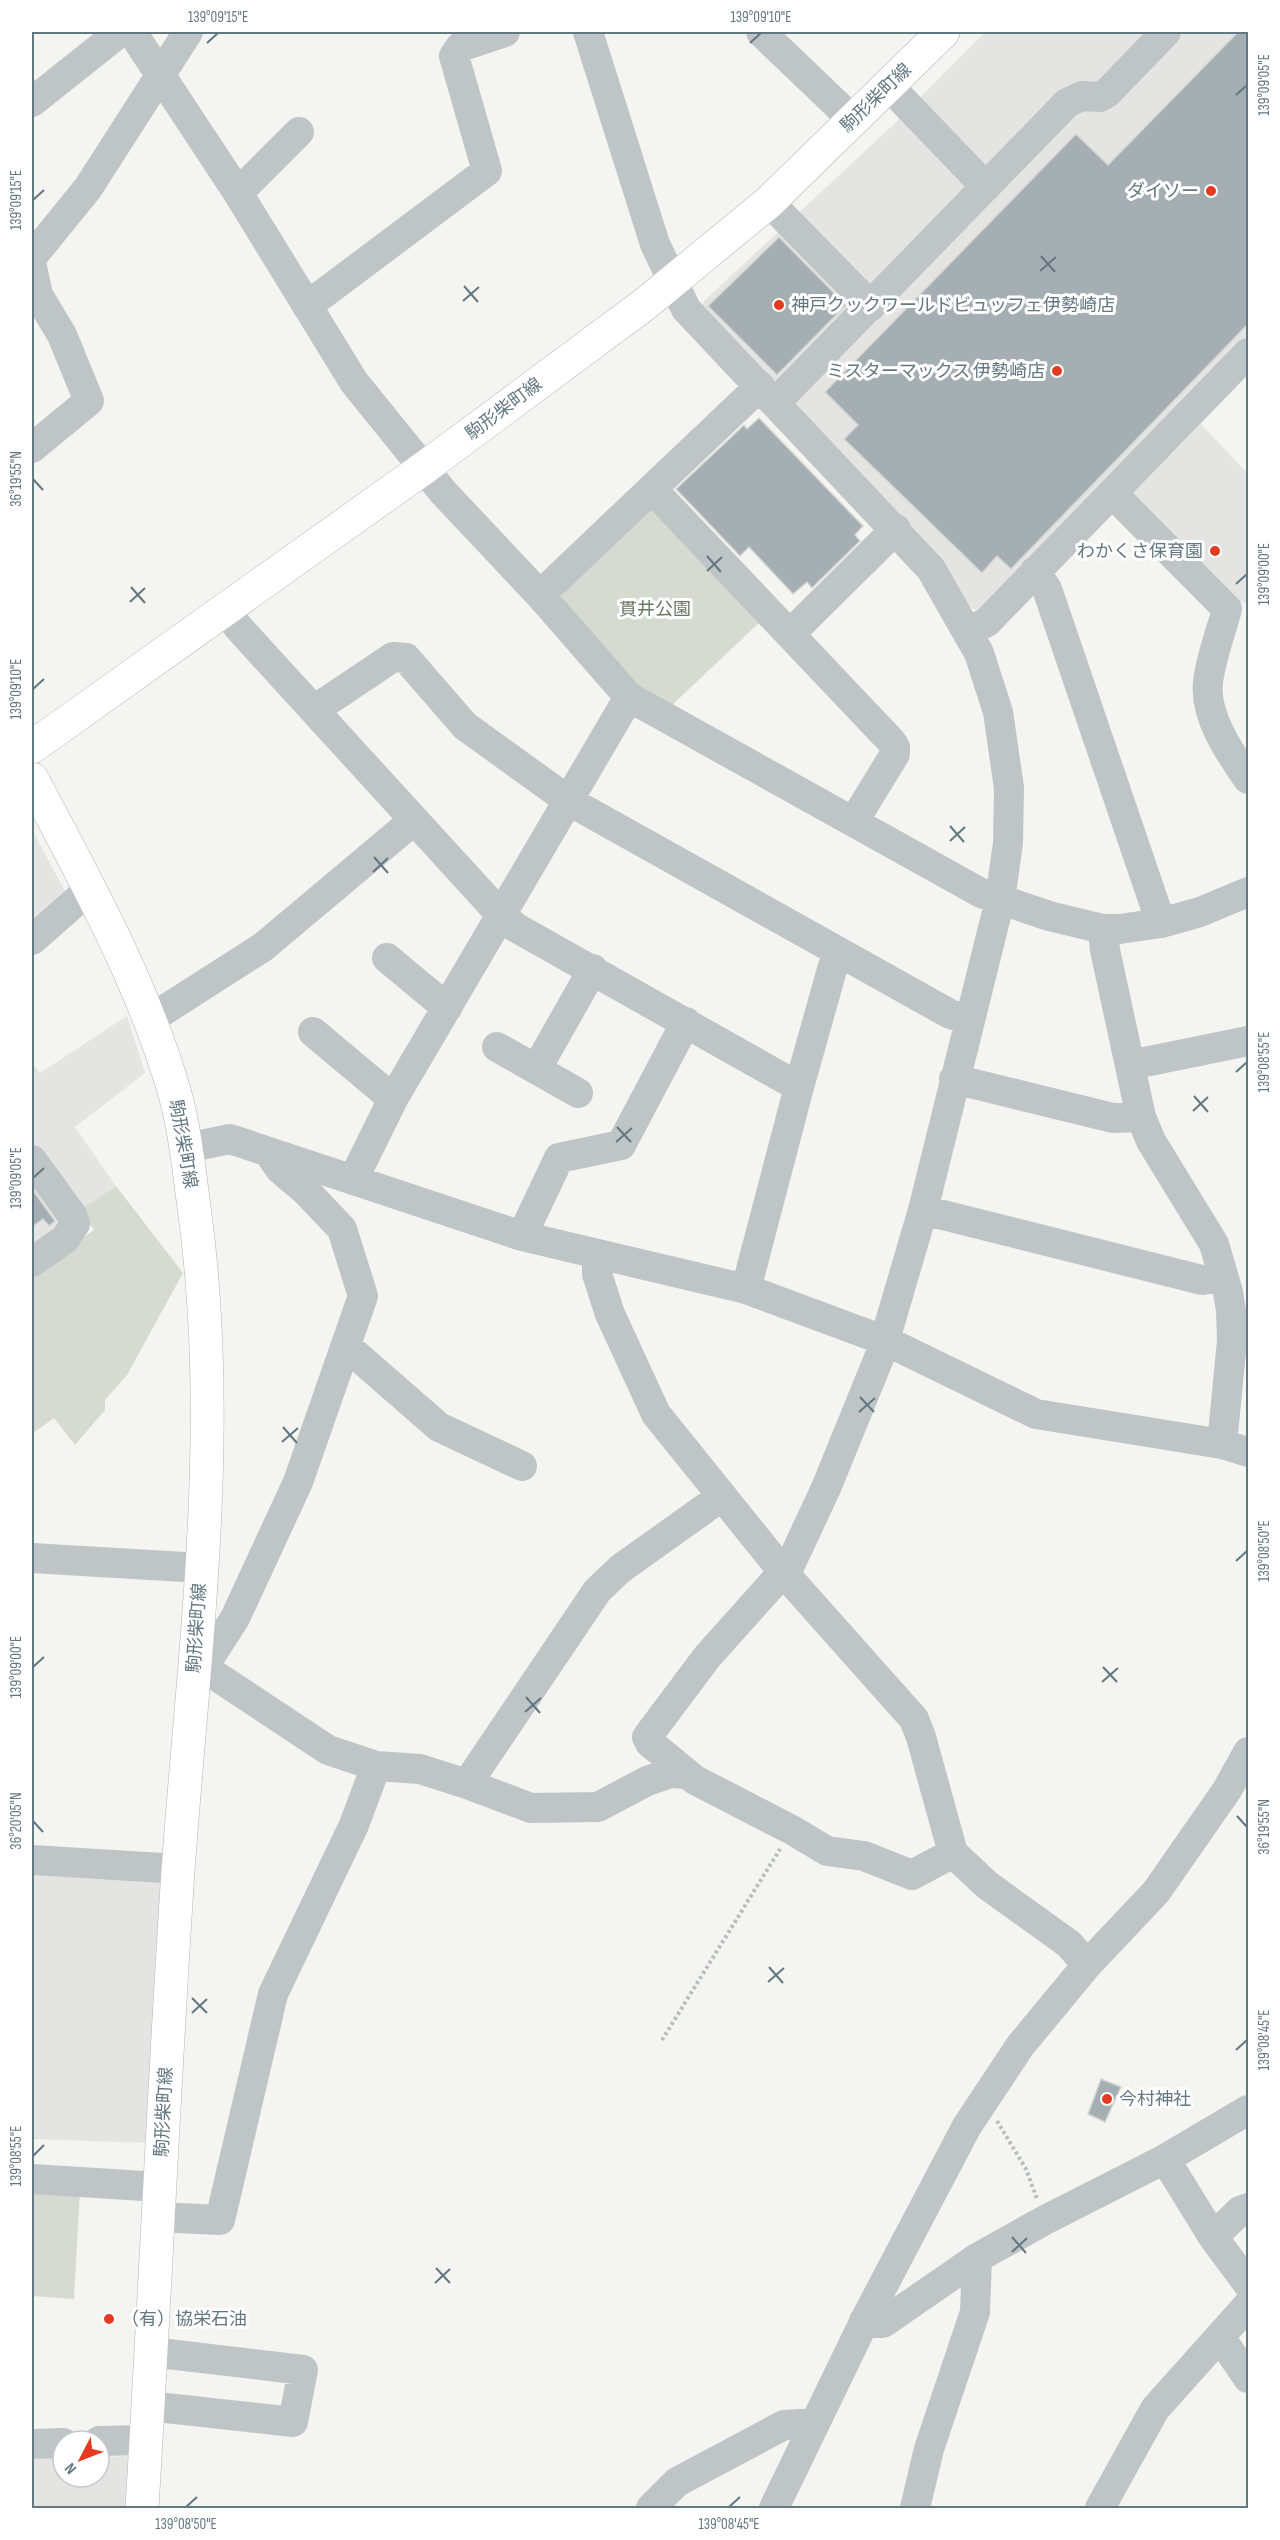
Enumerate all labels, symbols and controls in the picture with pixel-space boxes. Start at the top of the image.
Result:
text: 139°09'15"E [188,8,248,27]
text: 139°09'10"E [731,8,791,27]
text: 139°09'05"E [1255,54,1274,116]
street label: 駒形柴町線 [836,59,916,137]
text: 139°09'15"E [7,170,26,230]
place label: ダイソー [1127,181,1199,202]
marker: ダイソー [1204,184,1218,198]
place label: 神戸クックワールドビュッフェ伊勢崎店 [791,295,1115,316]
marker: 神戸クックワールドビュッフェ伊勢崎店 [772,298,786,312]
place label: ミスターマックス 伊勢崎店 [827,361,1045,382]
marker: ミスターマックス 伊勢崎店 [1050,364,1064,378]
street label: 駒形柴町線 [462,374,546,444]
text: 36°19'55"N [7,451,26,507]
place label: わかくさ保育園 [1077,541,1203,562]
text: 139°09'00"E [1255,543,1274,605]
marker: わかくさ保育園 [1208,544,1222,558]
park label: 貫井公園 [619,599,691,620]
text: 139°09'10"E [7,659,26,719]
text: 139°08'55"E [1255,1032,1274,1092]
street label: 駒形柴町線 [165,1098,201,1190]
text: 139°09'05"E [7,1147,26,1209]
text: 139°08'50"E [1255,1520,1274,1582]
street label: 駒形柴町線 [183,1582,211,1674]
text: 139°09'00"E [7,1636,26,1698]
text: 36°20'05"N [7,1792,26,1850]
text: 36°19'55"N [1255,1799,1274,1855]
text: 139°08'45"E [1255,2009,1274,2071]
street label: 駒形柴町線 [151,2067,177,2157]
place label: 今村神社 [1119,2089,1191,2110]
marker: 今村神社 [1100,2092,1114,2106]
text: 139°08'55"E [7,2126,26,2186]
place label: （有）協栄石油 [121,2309,247,2330]
marker: （有）協栄石油 [102,2312,116,2326]
north arrow [51,2429,111,2489]
text: N [61,2459,81,2478]
text: 139°08'50"E [155,2515,217,2534]
text: 139°08'45"E [698,2515,760,2534]

